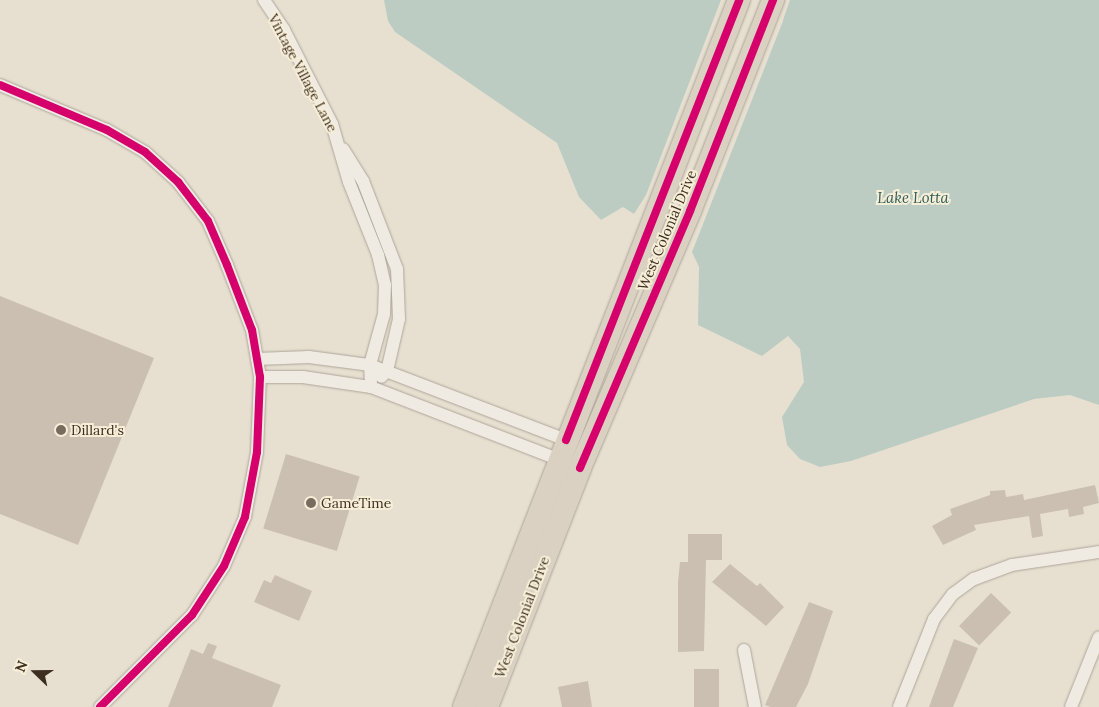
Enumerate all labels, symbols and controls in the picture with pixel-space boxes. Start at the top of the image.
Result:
street label: Vintage Village Lane [265,11,341,135]
street label: West Colonial Drive [634,167,700,293]
water label: Lake Lotta [877,189,949,207]
place label: Dillard's [71,422,124,438]
marker: Dillard's [55,424,67,436]
place label: GameTime [321,495,391,511]
marker: GameTime [305,497,317,509]
street label: West Colonial Drive [491,554,553,680]
north arrow [10,647,60,697]
text: N [11,658,31,675]

